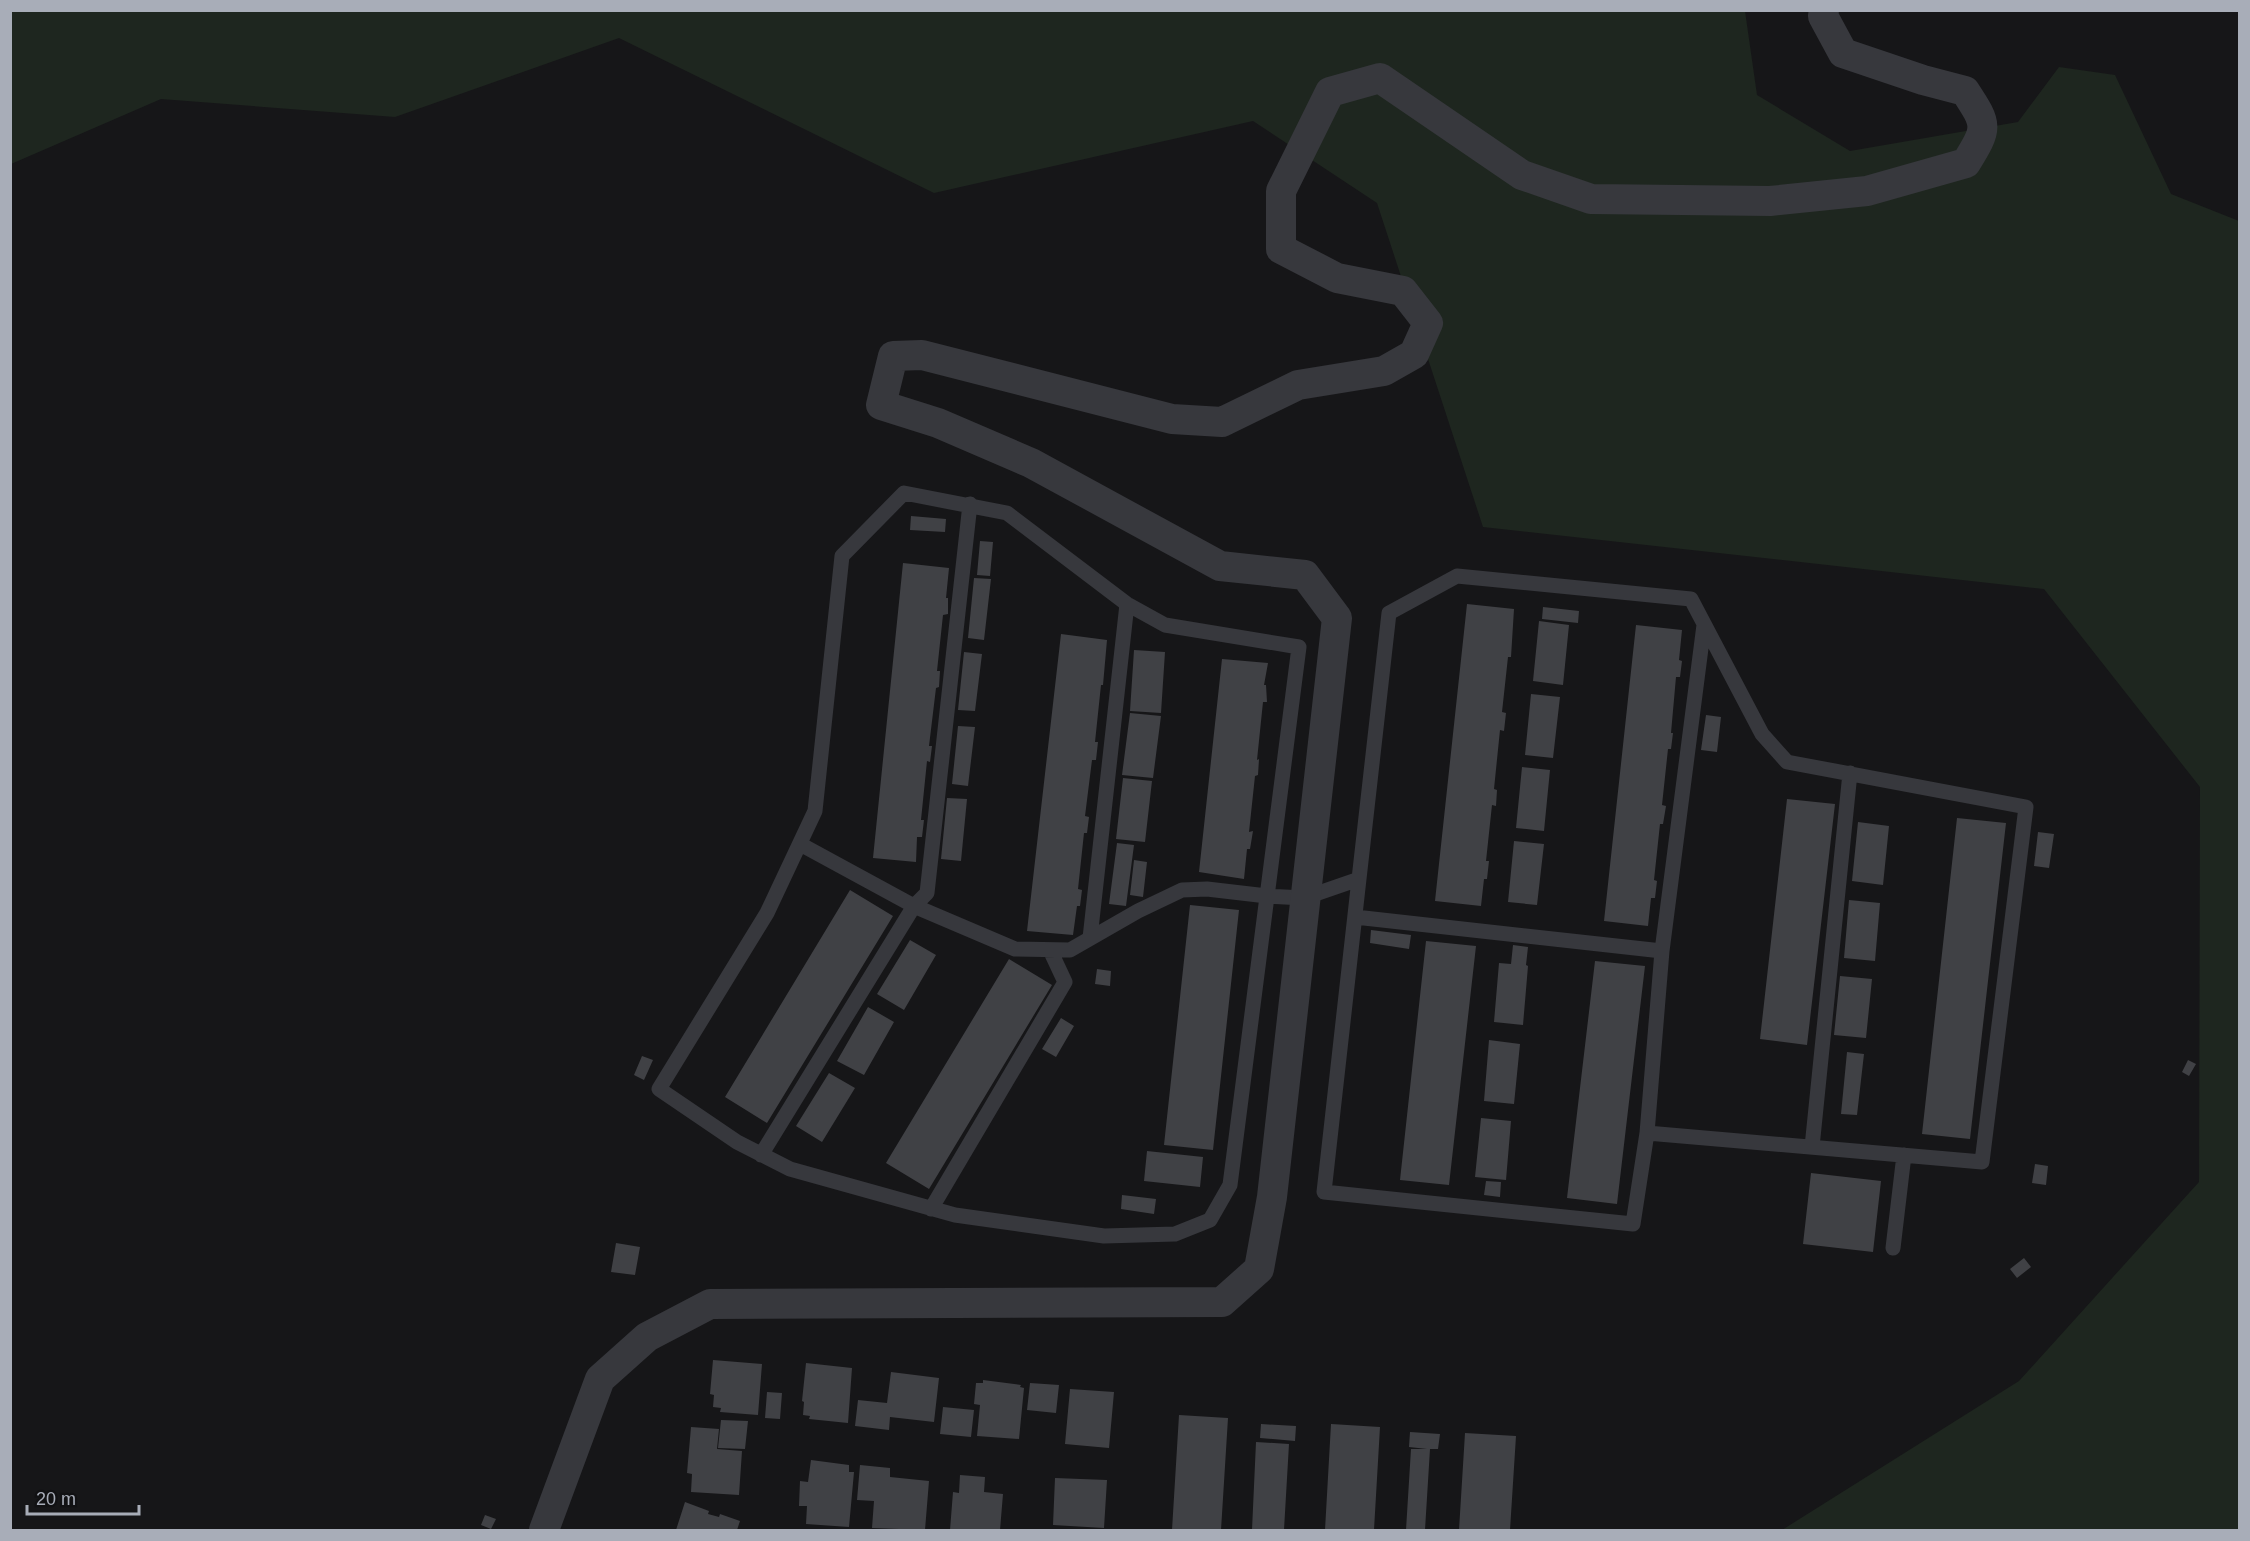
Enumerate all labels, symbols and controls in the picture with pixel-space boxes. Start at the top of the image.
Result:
scale bar [27,1478,140,1516]
text: 20 m [36,1489,76,1509]

